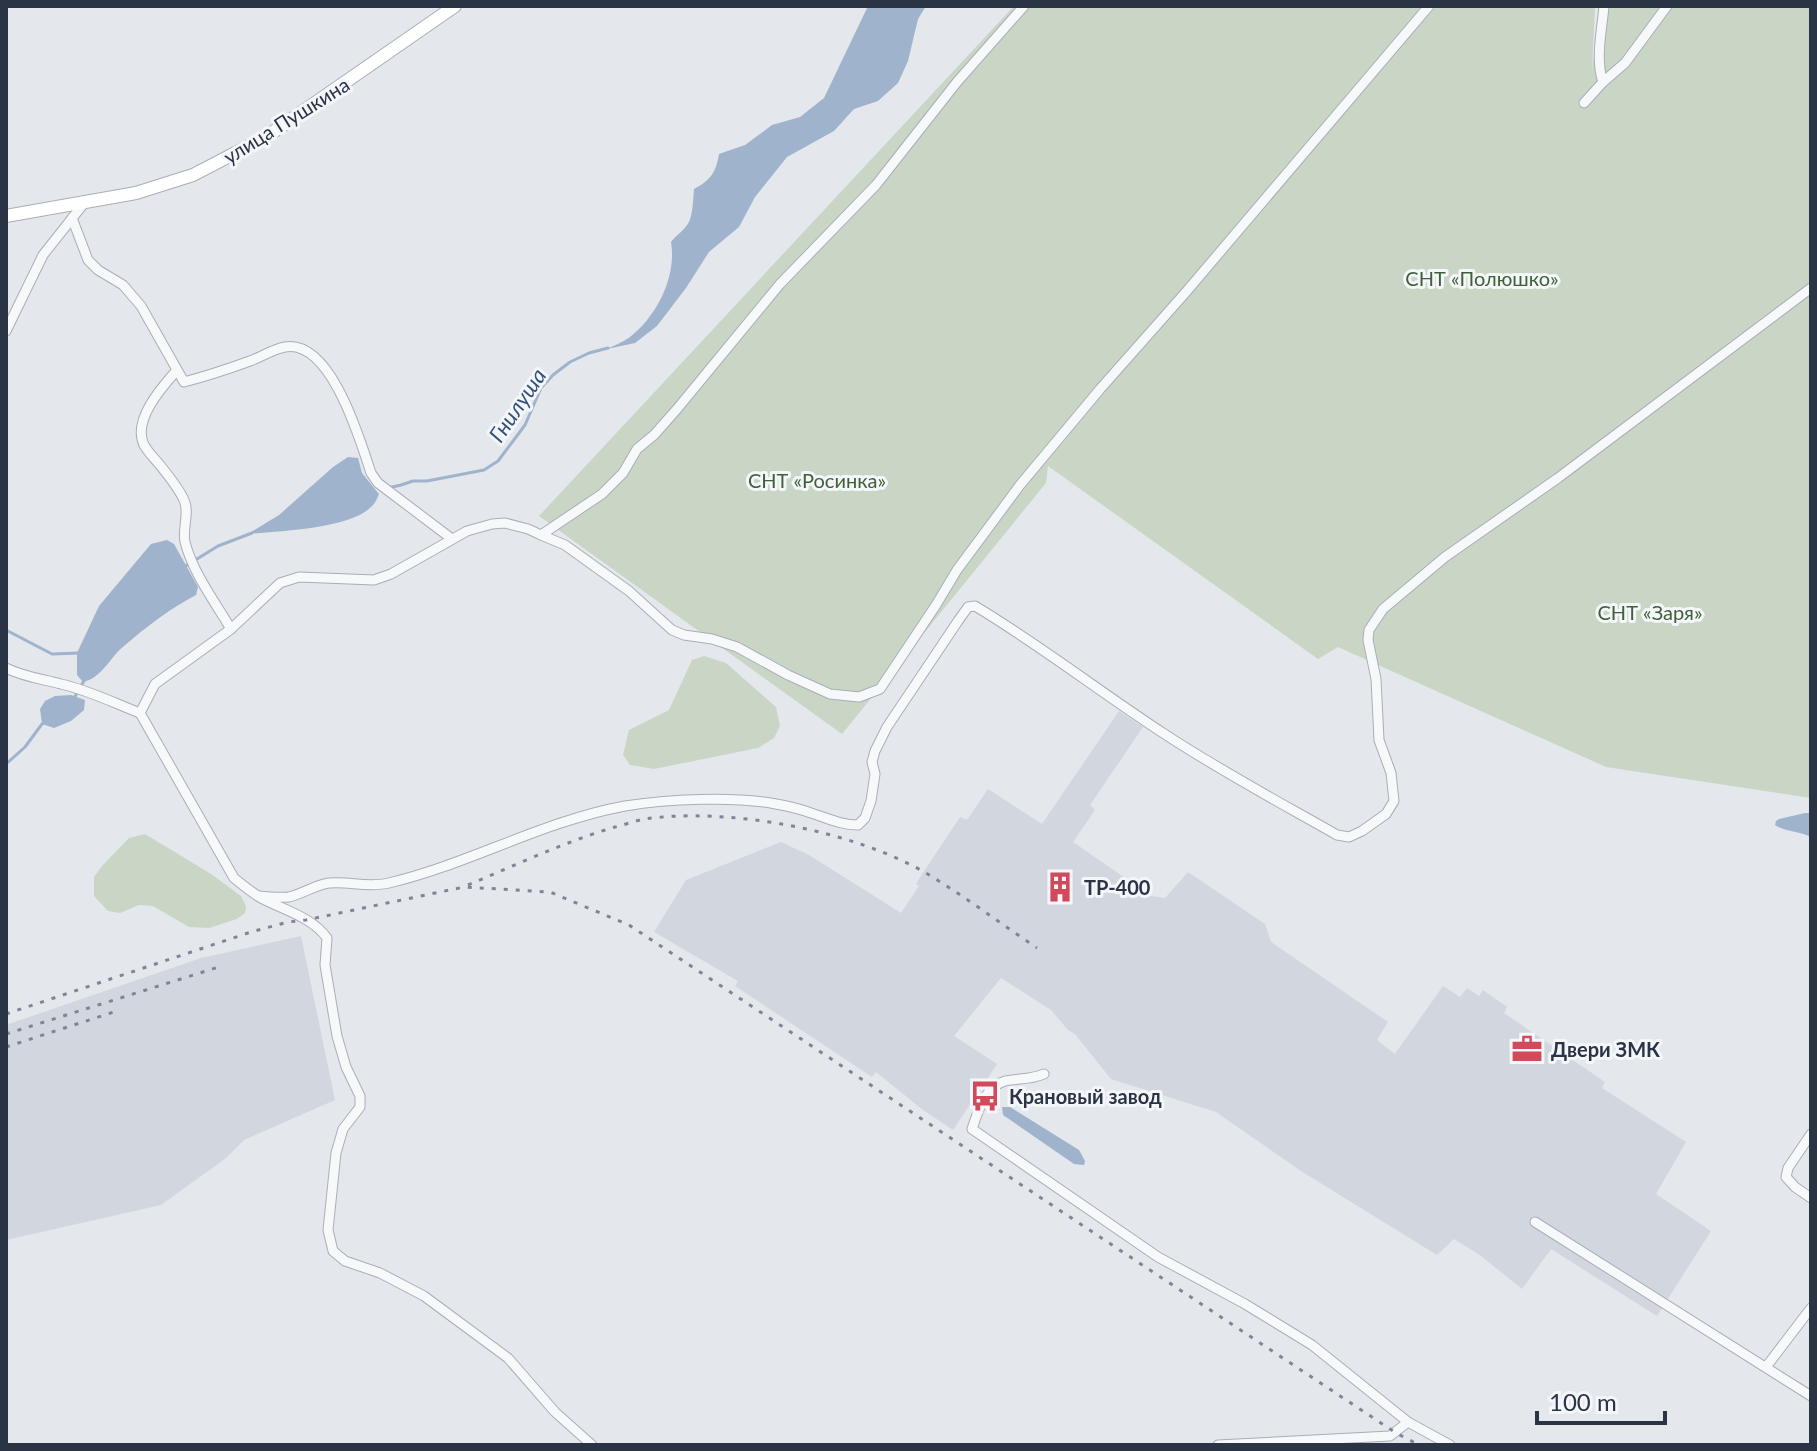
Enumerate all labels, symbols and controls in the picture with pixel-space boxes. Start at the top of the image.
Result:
street label: улица Пушкина [219,72,353,168]
park label: СНТ «Полюшко» [1405,266,1559,290]
water label: Гнилуша [483,363,551,447]
park label: СНТ «Росинка» [748,468,886,492]
park label: СНТ «Заря» [1598,600,1703,624]
building icon: ТР-400 [1043,870,1077,904]
place label: ТР-400 [1084,875,1151,899]
office icon: Двери ЗМК [1510,1032,1544,1066]
place label: Двери ЗМК [1551,1037,1660,1061]
bus stop icon: Крановый завод [968,1079,1002,1113]
place label: Крановый завод [1009,1084,1162,1108]
scale bar [1537,1375,1665,1425]
text: 100 m [1549,1387,1617,1416]

